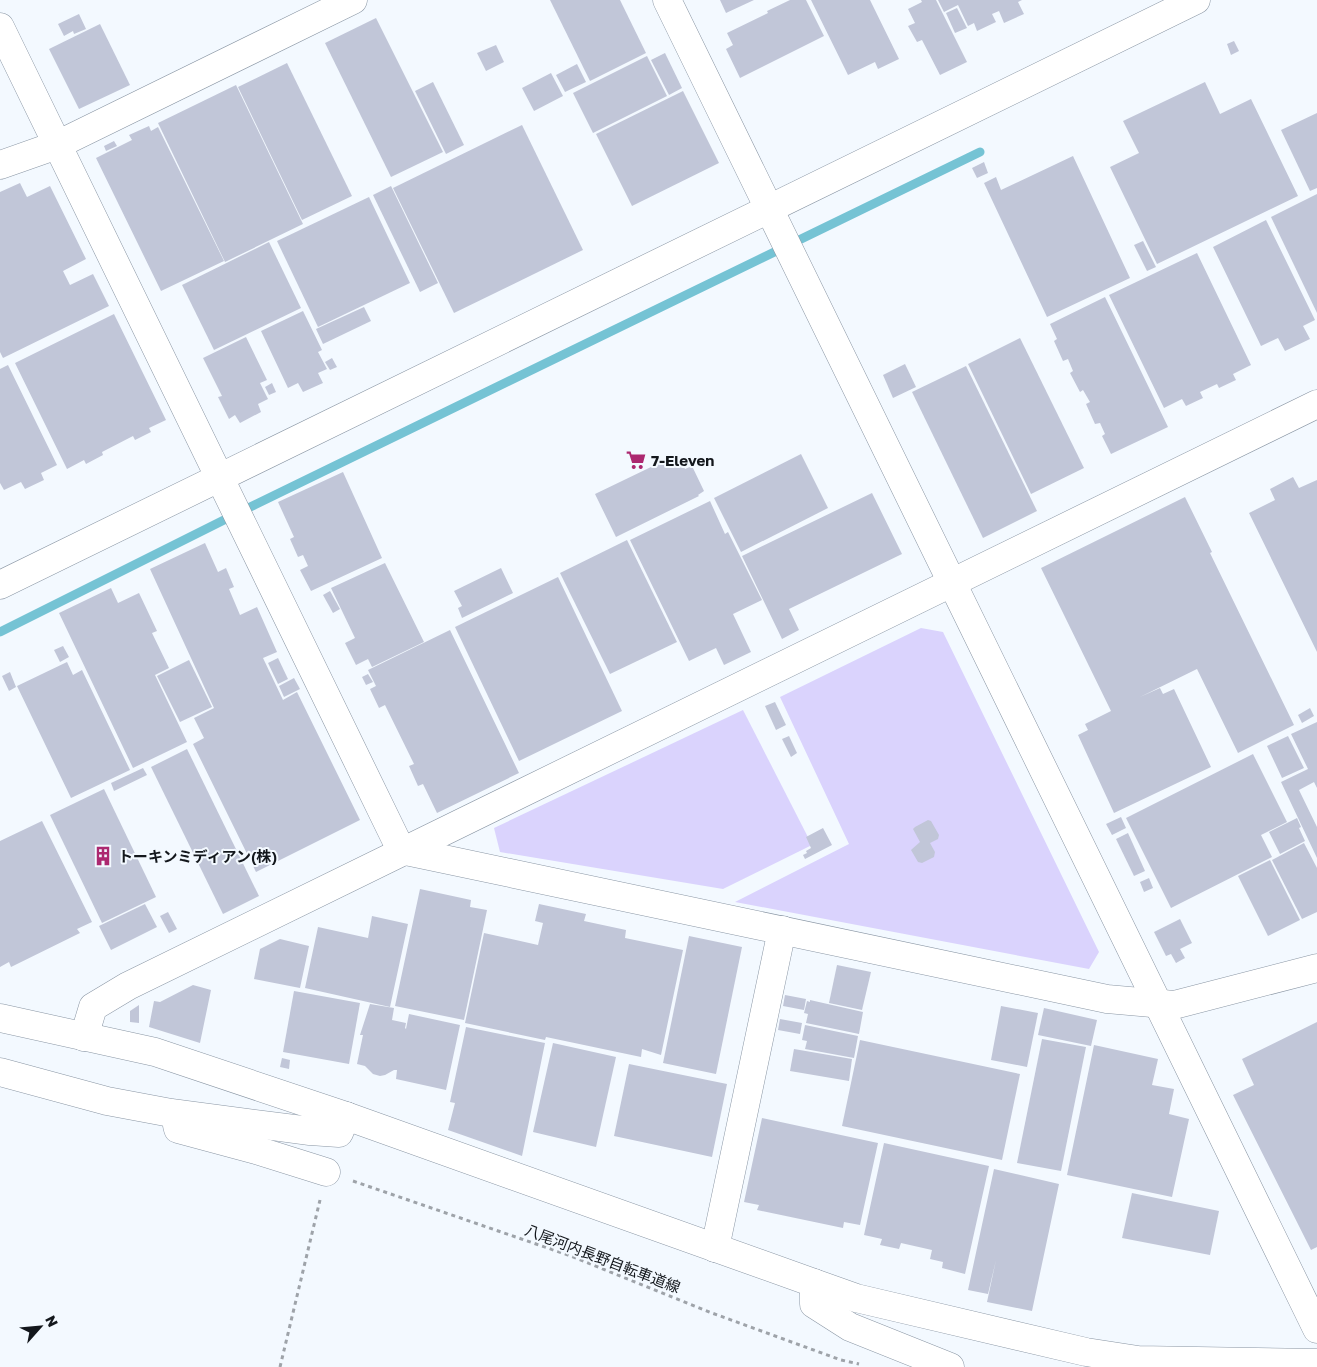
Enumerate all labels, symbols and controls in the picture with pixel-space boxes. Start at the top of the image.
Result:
supermarket icon: 7-Eleven [625,449,647,471]
place label: 7-Eleven [651,451,714,469]
building icon: トーキンミディアン(株) [92,845,114,867]
place label: トーキンミディアン(株) [118,847,277,865]
street label: 八尾河内長野自転車道線 [523,1220,683,1296]
north arrow [15,1302,65,1352]
text: N [42,1312,62,1329]

